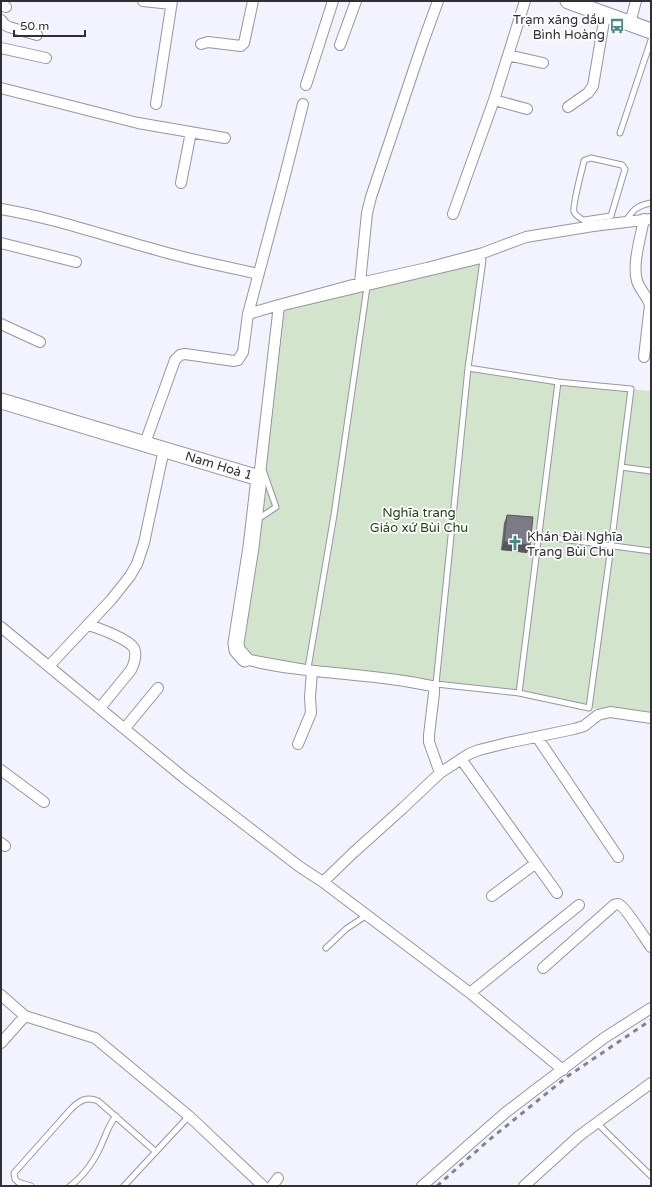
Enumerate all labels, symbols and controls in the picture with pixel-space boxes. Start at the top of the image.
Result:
scale bar [14,12,85,38]
place label: Trạm xăng dầu Bình Hoàng [513,12,605,43]
bus stop icon: Trạm xăng dầu Bình Hoàng [608,17,626,35]
text: 50 m [20,19,49,33]
street label: Nam Hoà 1 [183,448,254,484]
park label: Nghĩa trang Giáo xứ Bùi Chu [370,505,468,536]
place label: Khán Đài Nghĩa Trang Bùi Chu [527,529,623,560]
church icon: Khán Đài Nghĩa Trang Bùi Chu [506,534,524,552]

